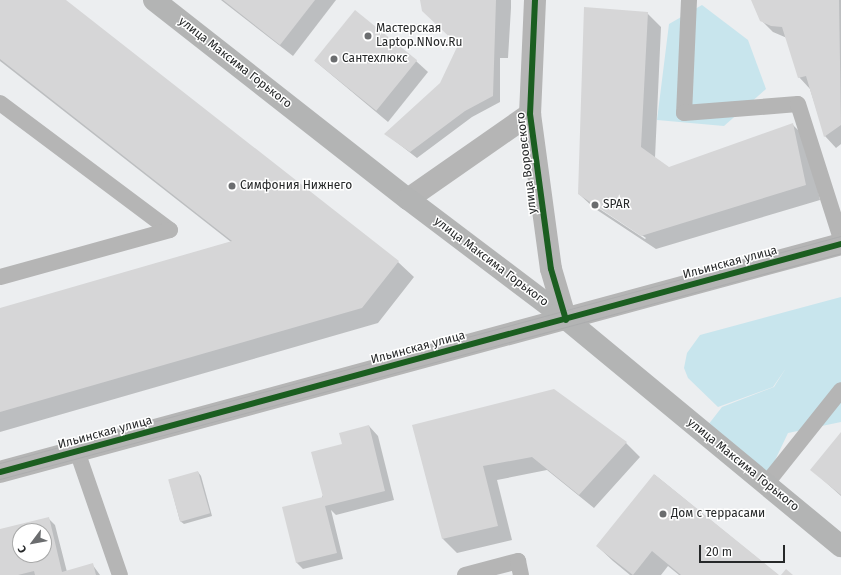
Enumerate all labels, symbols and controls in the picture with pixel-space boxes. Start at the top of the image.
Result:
street label: улица Максима Горького [176,14,294,112]
place label: Мастерская Laptop.NNov.Ru [376,22,462,50]
marker: Мастерская Laptop.NNov.Ru [363,31,373,41]
place label: Сантехлюкс [342,52,408,66]
marker: Сантехлюкс [329,54,339,64]
street label: улица Воровского [514,111,540,215]
place label: Симфония Нижнего [240,179,352,193]
marker: Симфония Нижнего [227,181,237,191]
place label: SPAR [603,198,630,212]
marker: SPAR [590,200,600,210]
street label: улица Максима Горького [431,214,551,310]
street label: Ильинская улица [681,243,779,283]
street label: Ильинская улица [369,328,467,368]
street label: Ильинская улица [56,413,154,453]
street label: улица Максима Горького [684,416,802,514]
place label: Дом с террасами [671,507,765,521]
marker: Дом с террасами [658,509,668,519]
north arrow [12,523,52,563]
scale bar [701,537,787,563]
text: С [15,543,29,555]
text: 20 m [706,545,732,559]

